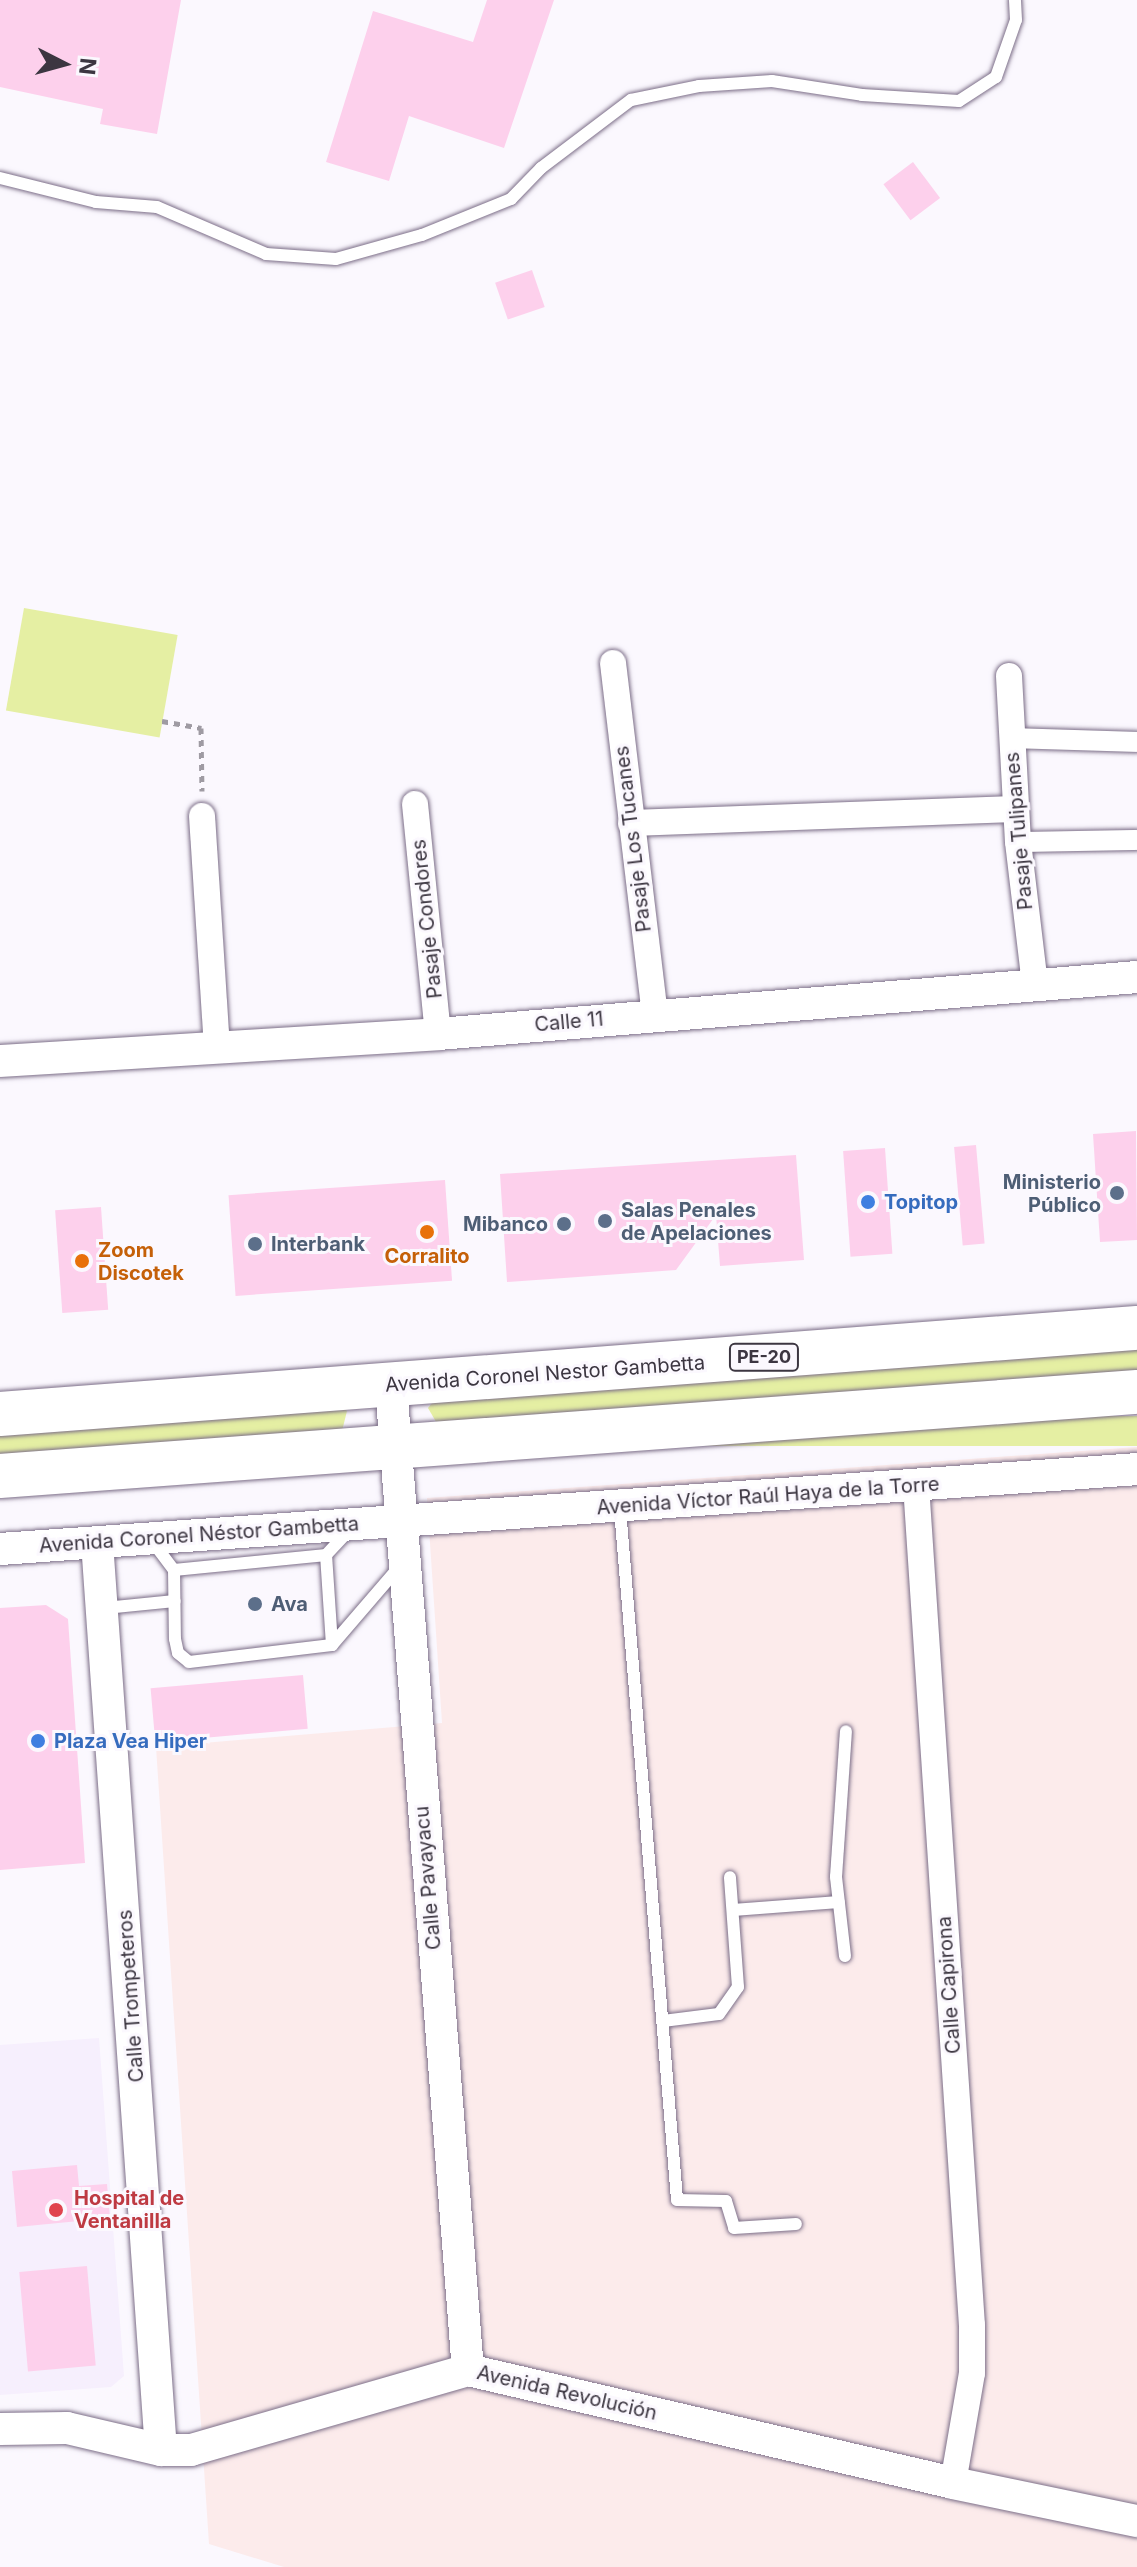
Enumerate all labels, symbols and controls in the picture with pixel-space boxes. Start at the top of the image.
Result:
north arrow [24,24,104,104]
text: N [74,57,102,76]
street label: Pasaje Los Tucanes [610,744,656,934]
street label: Pasaje Tulipanes [1000,751,1038,911]
street label: Pasaje Condores [407,838,447,1000]
street label: Calle 11 [534,1007,604,1037]
place label: Ministerio Público [1003,1170,1101,1217]
marker: Ministerio Público [1108,1184,1126,1202]
place label: Topitop [884,1190,958,1214]
marker: Topitop [859,1193,877,1211]
place label: Salas Penales de Apelaciones [621,1198,772,1245]
place label: Mibanco [463,1212,548,1236]
marker: Salas Penales de Apelaciones [596,1212,614,1230]
marker: Mibanco [555,1215,573,1233]
marker: Corralito [418,1223,436,1241]
place label: Interbank [271,1232,365,1256]
marker: Interbank [246,1235,264,1253]
place label: Zoom Discotek [98,1238,184,1285]
place label: Corralito [384,1244,470,1268]
marker: Zoom Discotek [73,1252,91,1270]
road number: PE-20 [728,1343,800,1371]
street label: Avenida Coronel Nestor Gambetta [384,1351,706,1397]
street label: Avenida Víctor Raúl Haya de la Torre [596,1472,940,1520]
street label: Avenida Coronel Néstor Gambetta [38,1512,360,1558]
place label: Ava [271,1592,308,1616]
marker: Ava [246,1595,264,1613]
place label: Plaza Vea Hiper [54,1729,207,1753]
marker: Plaza Vea Hiper [29,1732,47,1750]
street label: Calle Pavayacu [410,1805,446,1951]
street label: Calle Trompeteros [113,1909,149,2083]
street label: Calle Capirona [932,1915,966,2055]
place label: Hospital de Ventanilla [74,2186,184,2233]
marker: Hospital de Ventanilla [45,2199,67,2221]
street label: Avenida Revolución [475,2361,659,2425]

